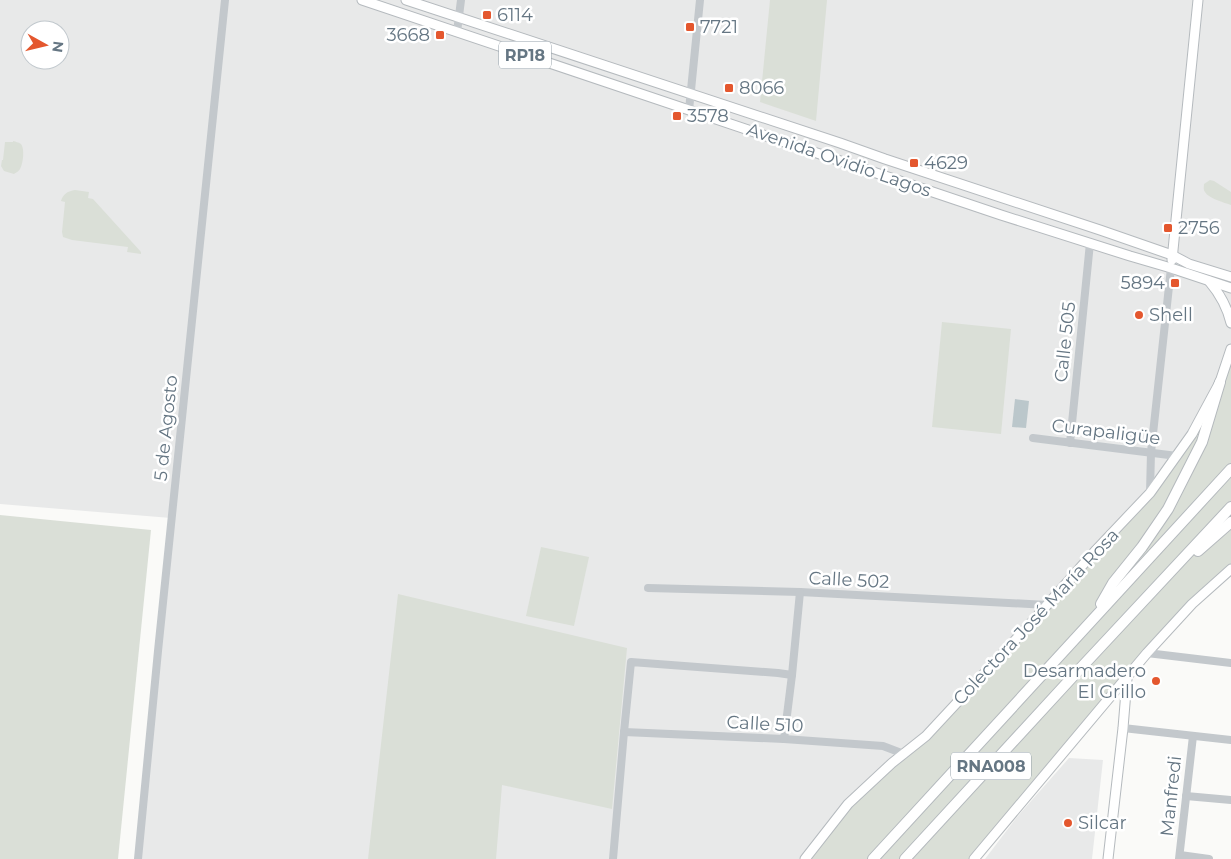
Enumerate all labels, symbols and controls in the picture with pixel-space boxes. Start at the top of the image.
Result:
place label: 6114 [497,4,533,26]
marker: 6114 [481,9,493,21]
place label: 7721 [700,16,738,38]
north arrow [20,20,70,70]
marker: 7721 [684,21,696,33]
place label: 3668 [386,24,430,46]
marker: 3668 [434,29,446,41]
text: N [48,40,68,54]
road number: RP18 [499,42,551,68]
place label: 8066 [739,77,784,99]
marker: 8066 [723,82,735,94]
place label: 3578 [687,105,729,127]
marker: 3578 [671,110,683,122]
street label: Avenida Ovidio Lagos [744,118,934,202]
place label: 4629 [924,152,968,174]
marker: 4629 [908,157,920,169]
place label: 2756 [1178,217,1220,239]
marker: 2756 [1162,222,1174,234]
place label: 5894 [1120,272,1165,294]
marker: 5894 [1169,277,1181,289]
street label: Calle 505 [1050,301,1080,383]
place label: Shell [1149,304,1193,326]
marker: Shell [1133,309,1145,321]
street label: 5 de Agosto [150,374,182,482]
street label: Curapaligüe [1050,414,1162,450]
street label: Colectora José María Rosa [948,524,1124,710]
street label: Calle 502 [808,567,890,593]
place label: Desarmadero El Grillo [1023,660,1146,703]
marker: Desarmadero El Grillo [1150,675,1162,687]
street label: Calle 510 [726,711,804,737]
road number: RNA008 [951,752,1031,779]
street label: Manfredi [1156,755,1186,837]
place label: Silcar [1078,812,1127,834]
marker: Silcar [1062,817,1074,829]

